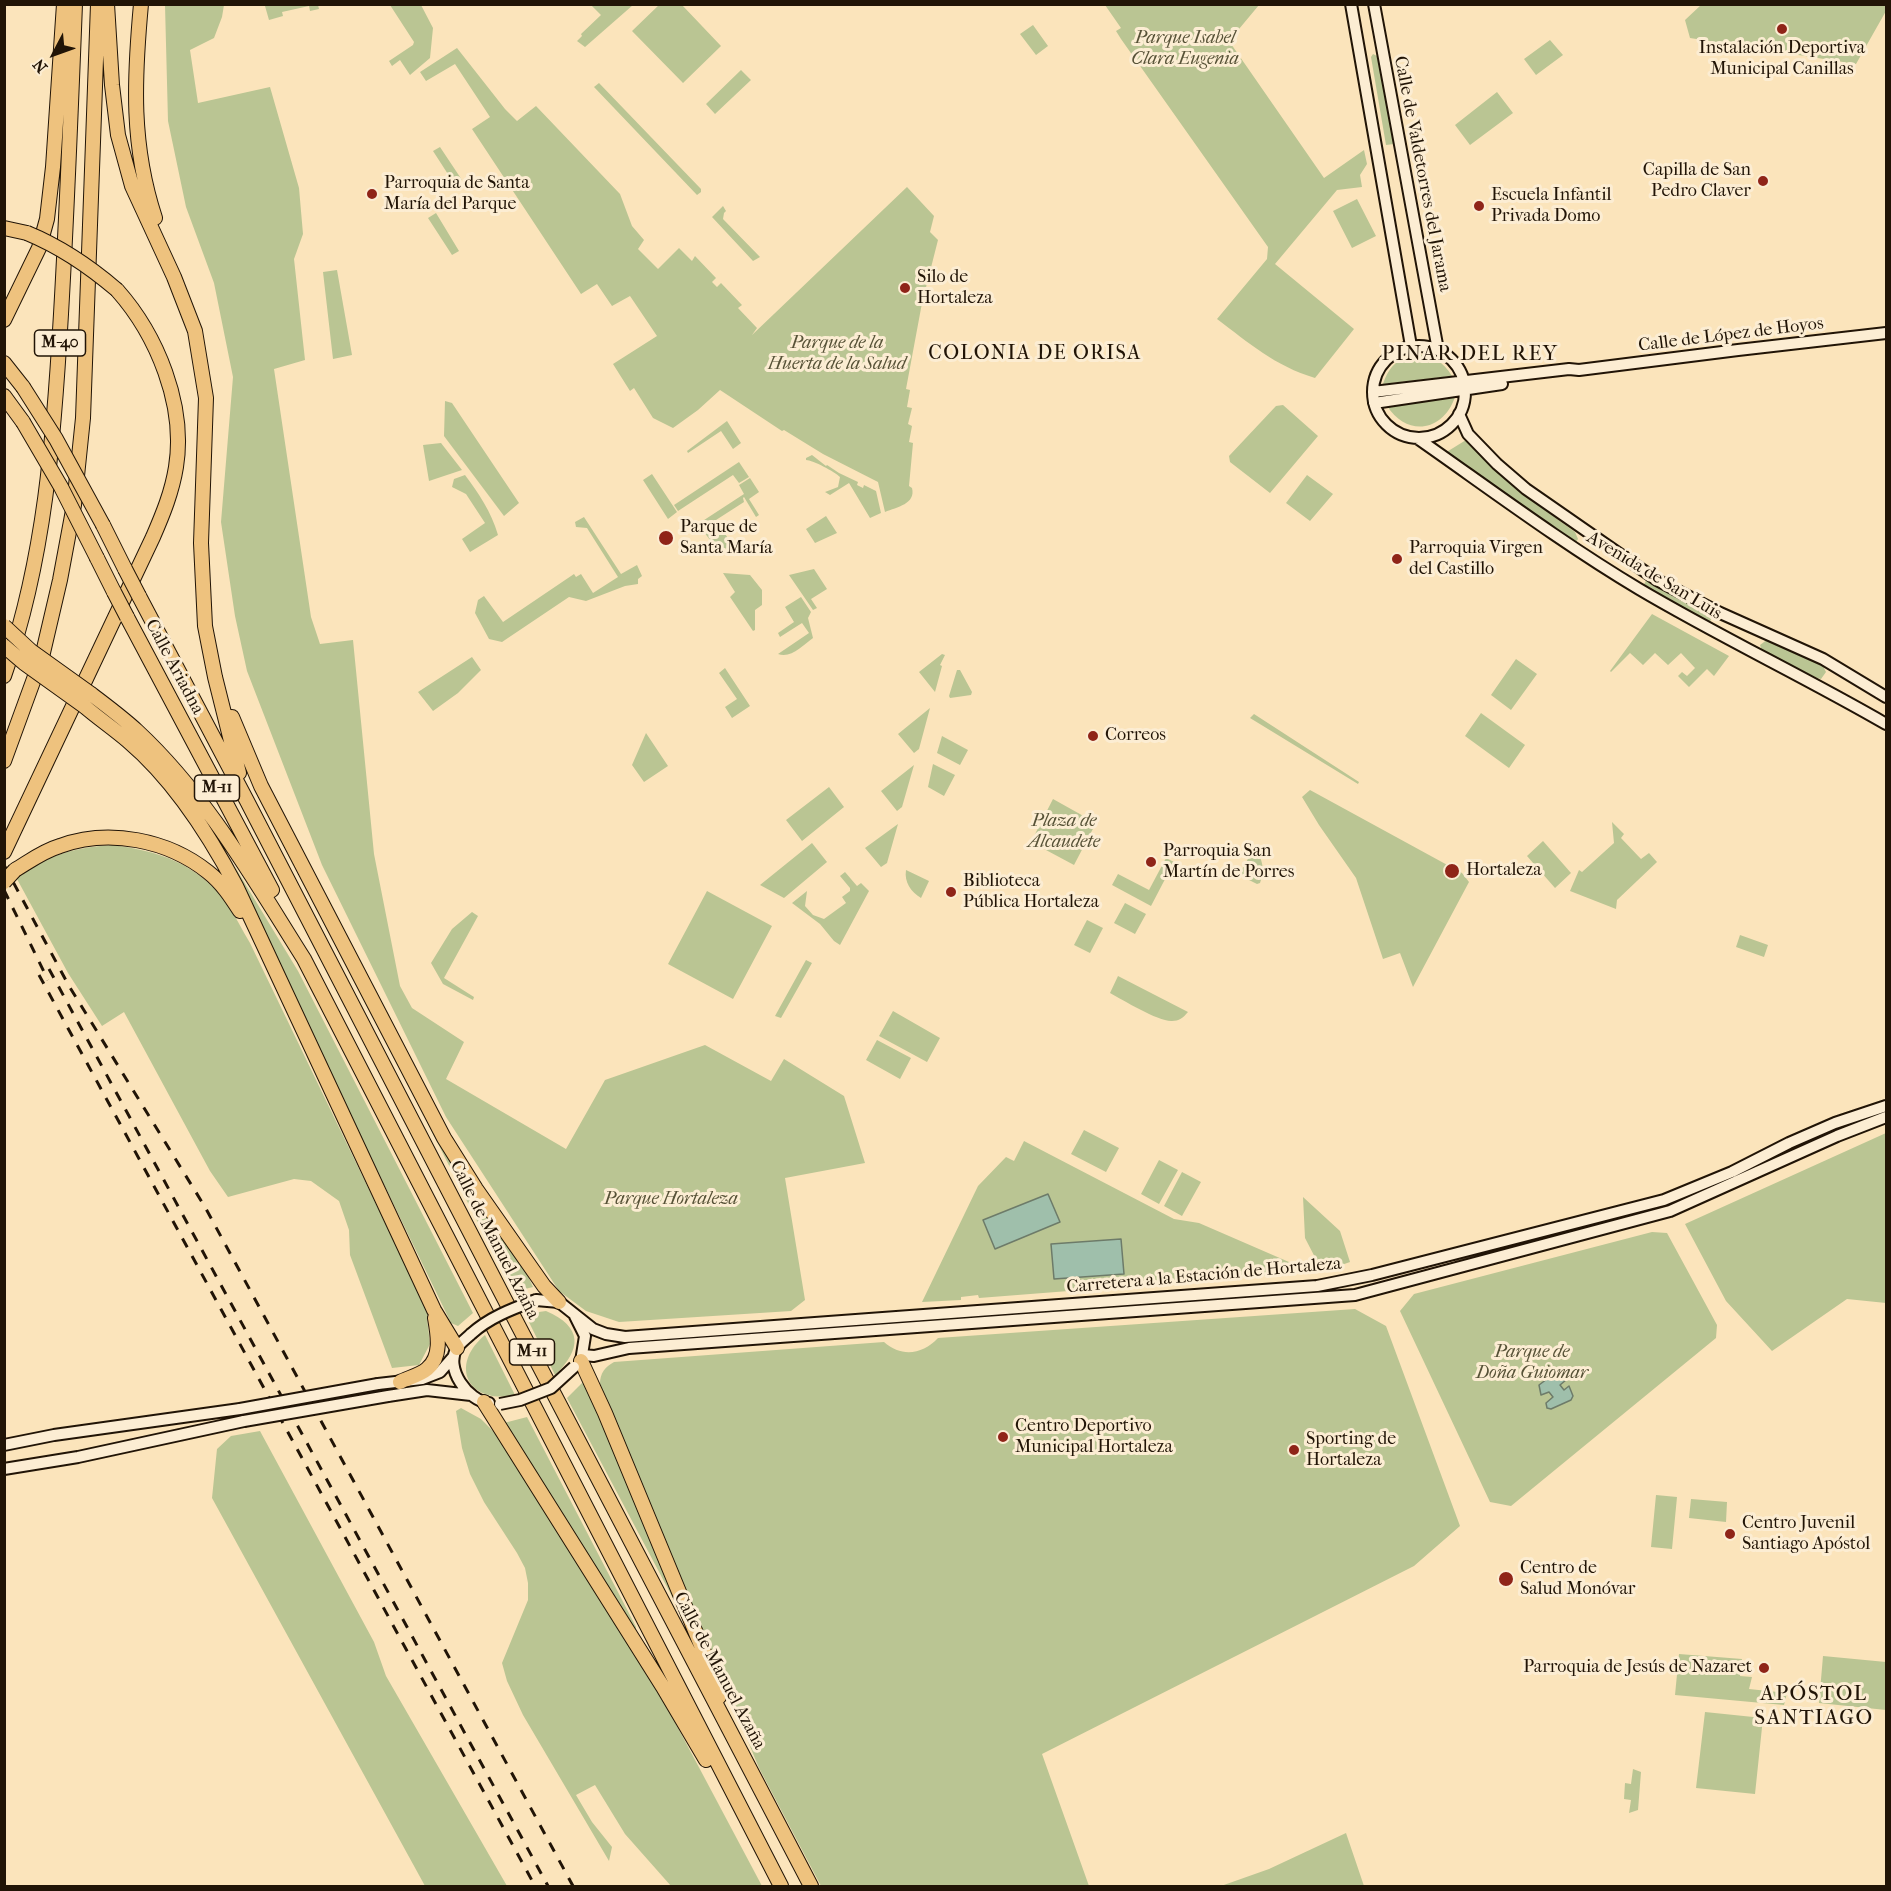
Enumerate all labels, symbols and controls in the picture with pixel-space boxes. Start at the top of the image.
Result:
marker: Instalación Deportiva Municipal Canillas [1775,22,1789,36]
north arrow [24,24,84,84]
park label: Parque Isabel Clara Eugenia [1131,28,1239,70]
place label: Instalación Deportiva Municipal Canillas [1699,38,1865,80]
street label: Calle de Valdetorres del Jarama [1389,54,1455,294]
text: N [29,55,51,77]
place label: Capilla de San Pedro Claver [1643,160,1751,202]
place label: Parroquia de Santa María del Parque [384,173,530,216]
marker: Capilla de San Pedro Claver [1756,174,1770,188]
place label: Escuela Infantil Privada Domo [1491,185,1611,228]
marker: Parroquia de Santa María del Parque [365,187,379,201]
marker: Escuela Infantil Privada Domo [1472,199,1486,213]
place label: Silo de Hortaleza [917,267,993,310]
marker: Silo de Hortaleza [898,281,912,295]
street label: Calle de López de Hoyos [1637,313,1825,357]
road number: M-40 [34,330,86,356]
park label: Parque de la Huerta de la Salud [768,333,906,376]
district label: COLONIA DE ORISA [928,342,1142,366]
district label: PINAR DEL REY [1381,342,1559,368]
place label: Parque de Santa María [680,517,773,560]
street label: Avenida de San Luis [1582,527,1726,625]
marker: Parque de Santa María [657,529,675,547]
place label: Parroquia Virgen del Castillo [1409,538,1543,580]
marker: Parroquia Virgen del Castillo [1390,552,1404,566]
street label: Calle Ariadna [140,616,208,718]
place label: Correos [1105,725,1166,747]
marker: Correos [1086,729,1100,743]
road number: M-11 [194,775,240,801]
park label: Plaza de Alcaudete [1028,811,1100,854]
place label: Parroquia San Martín de Porres [1163,841,1294,884]
marker: Parroquia San Martín de Porres [1144,855,1158,869]
place label: Hortaleza [1466,860,1542,882]
marker: Hortaleza [1443,862,1461,880]
place label: Biblioteca Pública Hortaleza [963,871,1099,914]
marker: Biblioteca Pública Hortaleza [944,885,958,899]
street label: Calle de Manuel Azaña [445,1157,543,1323]
park label: Parque Hortaleza [604,1189,738,1211]
street label: Carretera a la Estación de Hortaleza [1066,1253,1342,1299]
road number: M-11 [510,1339,554,1365]
park label: Parque de Doña Guiomar [1476,1342,1588,1384]
place label: Centro Deportivo Municipal Hortaleza [1015,1416,1173,1458]
place label: Sporting de Hortaleza [1306,1429,1396,1472]
marker: Centro Deportivo Municipal Hortaleza [996,1430,1010,1444]
marker: Sporting de Hortaleza [1287,1443,1301,1457]
place label: Centro Juvenil Santiago Apóstol [1742,1513,1870,1556]
marker: Centro Juvenil Santiago Apóstol [1723,1527,1737,1541]
place label: Centro de Salud Monóvar [1520,1558,1635,1600]
marker: Centro de Salud Monóvar [1497,1570,1515,1588]
street label: Calle de Manuel Azaña [668,1589,770,1753]
place label: Parroquia de Jesús de Nazaret [1523,1657,1752,1679]
marker: Parroquia de Jesús de Nazaret [1757,1661,1771,1675]
district label: APÓSTOL SANTIAGO [1754,1682,1874,1732]

